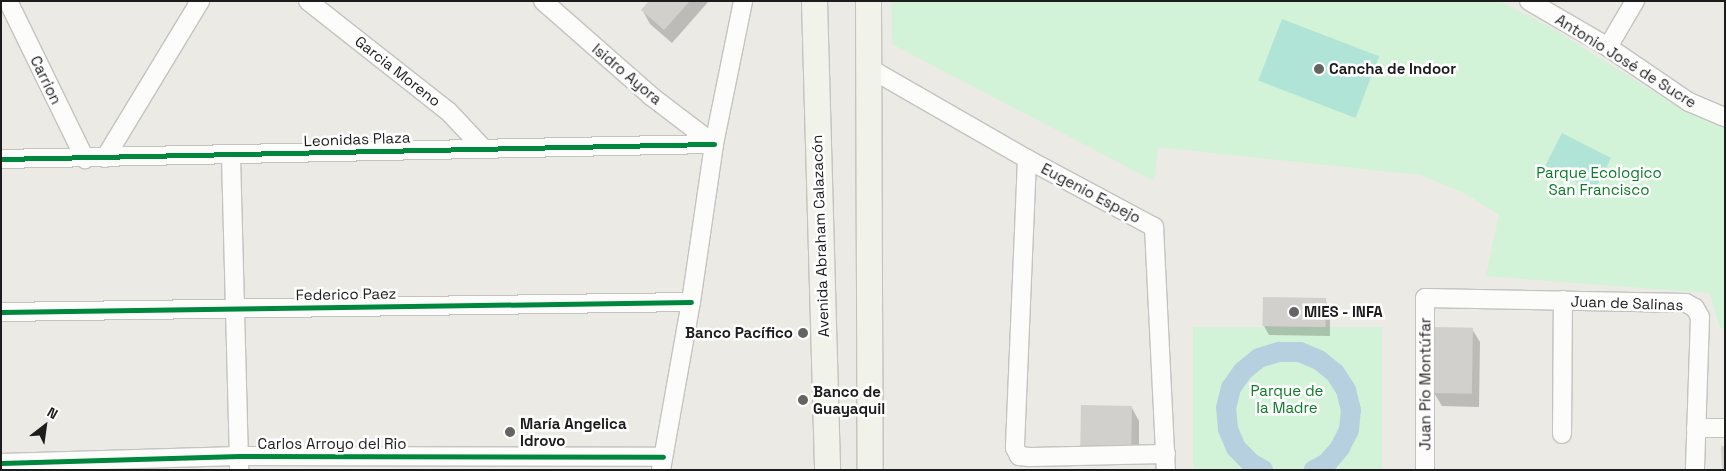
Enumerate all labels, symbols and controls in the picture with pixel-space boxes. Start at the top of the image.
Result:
street label: Antonio José de Sucre [1552,10,1700,112]
street label: Garcia Moreno [351,32,445,110]
street label: Isidro Ayora [589,40,665,108]
street label: Carrion [27,53,65,107]
place label: Cancha de Indoor [1329,60,1456,78]
marker: Cancha de Indoor [1313,63,1325,75]
street label: Leonidas Plaza [303,128,411,150]
street label: Avenida Abraham Calazacón [807,134,833,338]
street label: Eugenio Espejo [1038,159,1144,227]
park label: Parque Ecologico San Francisco [1536,163,1662,198]
street label: Federico Paez [296,284,396,304]
street label: Juan de Salinas [1570,292,1684,314]
place label: MIES - INFA [1304,303,1384,321]
marker: MIES - INFA [1288,306,1300,318]
street label: Juan Pío Montúfar [1416,317,1434,451]
place label: Banco Pacífico [685,324,793,342]
marker: Banco Pacífico [797,327,809,339]
park label: Parque de la Madre [1251,381,1323,416]
place label: Banco de Guayaquil [813,382,885,417]
marker: Banco de Guayaquil [797,394,809,406]
north arrow [20,401,70,451]
text: N [44,403,61,423]
place label: María Angelica Idrovo [520,414,627,449]
marker: María Angelica Idrovo [504,426,516,438]
street label: Carlos Arroyo del Rio [257,435,407,453]

